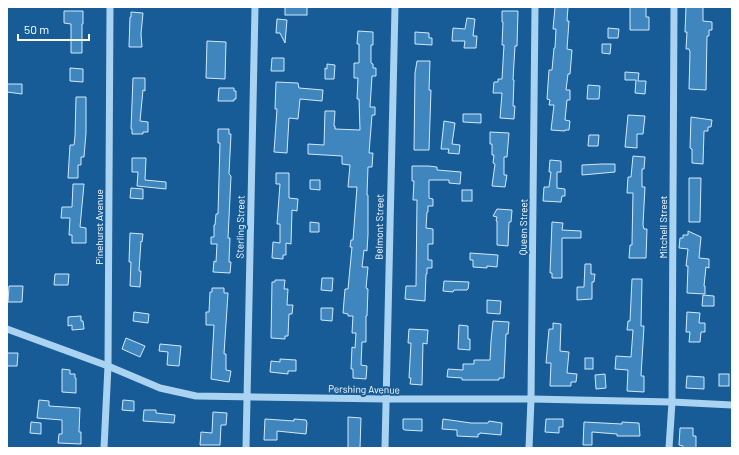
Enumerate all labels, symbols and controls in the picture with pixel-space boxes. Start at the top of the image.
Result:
scale bar [18,16,89,42]
text: 50 m [24,22,49,36]
street label: Pinehurst Avenue [93,189,105,265]
street label: Belmont Street [372,194,386,260]
street label: Sterling Street [233,195,247,259]
street label: Mitchell Street [657,195,669,258]
street label: Queen Street [517,198,529,255]
street label: Pershing Avenue [328,382,400,396]

